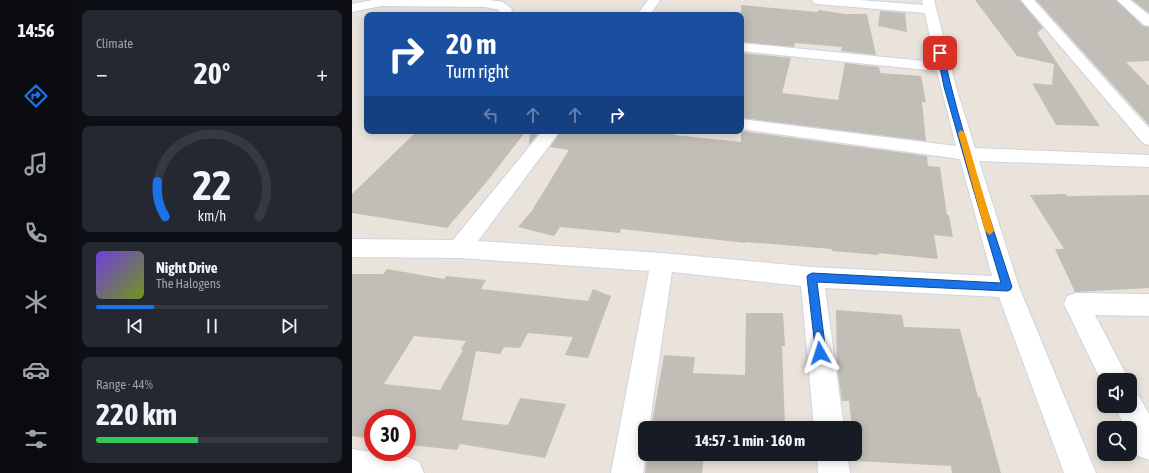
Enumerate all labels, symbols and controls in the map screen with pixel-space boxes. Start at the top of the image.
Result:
text: 14:56 [17,20,55,41]
icon: right [380,28,432,80]
text: 20 m [446,28,496,60]
text: Climate [96,36,133,51]
pin [923,36,957,70]
icon: arrive [929,42,951,64]
text: 20° [194,56,230,90]
text: − [96,60,107,86]
text: + [317,60,328,86]
text: Turn right [446,61,509,82]
icon: directions [22,82,50,110]
icon: left [480,104,502,126]
icon: ahead [522,104,544,126]
icon: ahead [564,104,586,126]
icon: right [606,104,628,126]
icon: music [22,150,50,178]
text: 22 [192,160,232,208]
text: km/h [198,207,226,223]
icon: phone [22,219,50,247]
text: Night Drive [156,259,218,276]
text: The Halogens [156,276,221,291]
icon: climate [22,288,50,316]
icon: previous [124,315,146,337]
icon: pause [201,315,223,337]
icon: next [278,315,300,337]
position arrow [799,332,841,374]
icon: car [22,356,50,384]
map controls [1097,373,1137,461]
button: sound [1097,373,1137,413]
text: Range · 44% [96,377,153,392]
text: 220 km [96,397,177,431]
speed limit sign: 30 [364,409,416,461]
button: search [1097,421,1137,461]
icon: filters [22,425,50,453]
text: 14:57 · 1 min · 160 m [695,432,805,449]

